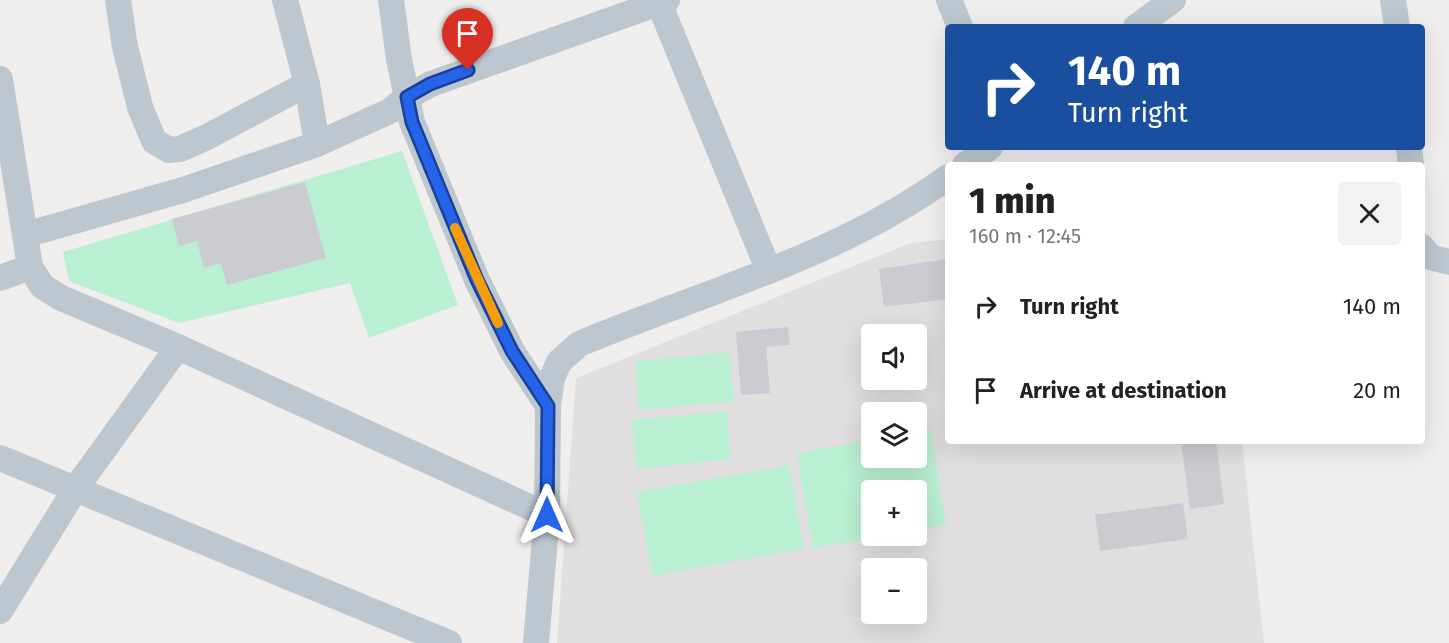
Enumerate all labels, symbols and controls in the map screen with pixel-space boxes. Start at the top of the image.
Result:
pin [442,8,493,70]
icon: arrive [451,17,484,50]
text: 140 m [1068,46,1181,96]
icon: right [969,48,1047,126]
text: Turn right [1068,97,1188,129]
text: 1 min [969,179,1055,223]
button: close [1338,182,1401,245]
text: 160 m · 12:45 [969,224,1081,248]
icon: right [969,290,1002,323]
text: Turn right [1020,293,1119,320]
text: 140 m [1343,293,1401,320]
map controls [861,324,927,624]
button: sound [861,324,927,390]
icon: arrive [969,374,1002,407]
text: Arrive at destination [1020,377,1227,404]
text: 20 m [1353,377,1401,404]
button: layers [861,402,927,468]
button: + [861,480,927,546]
position arrow [515,483,579,547]
button: − [861,558,927,624]

